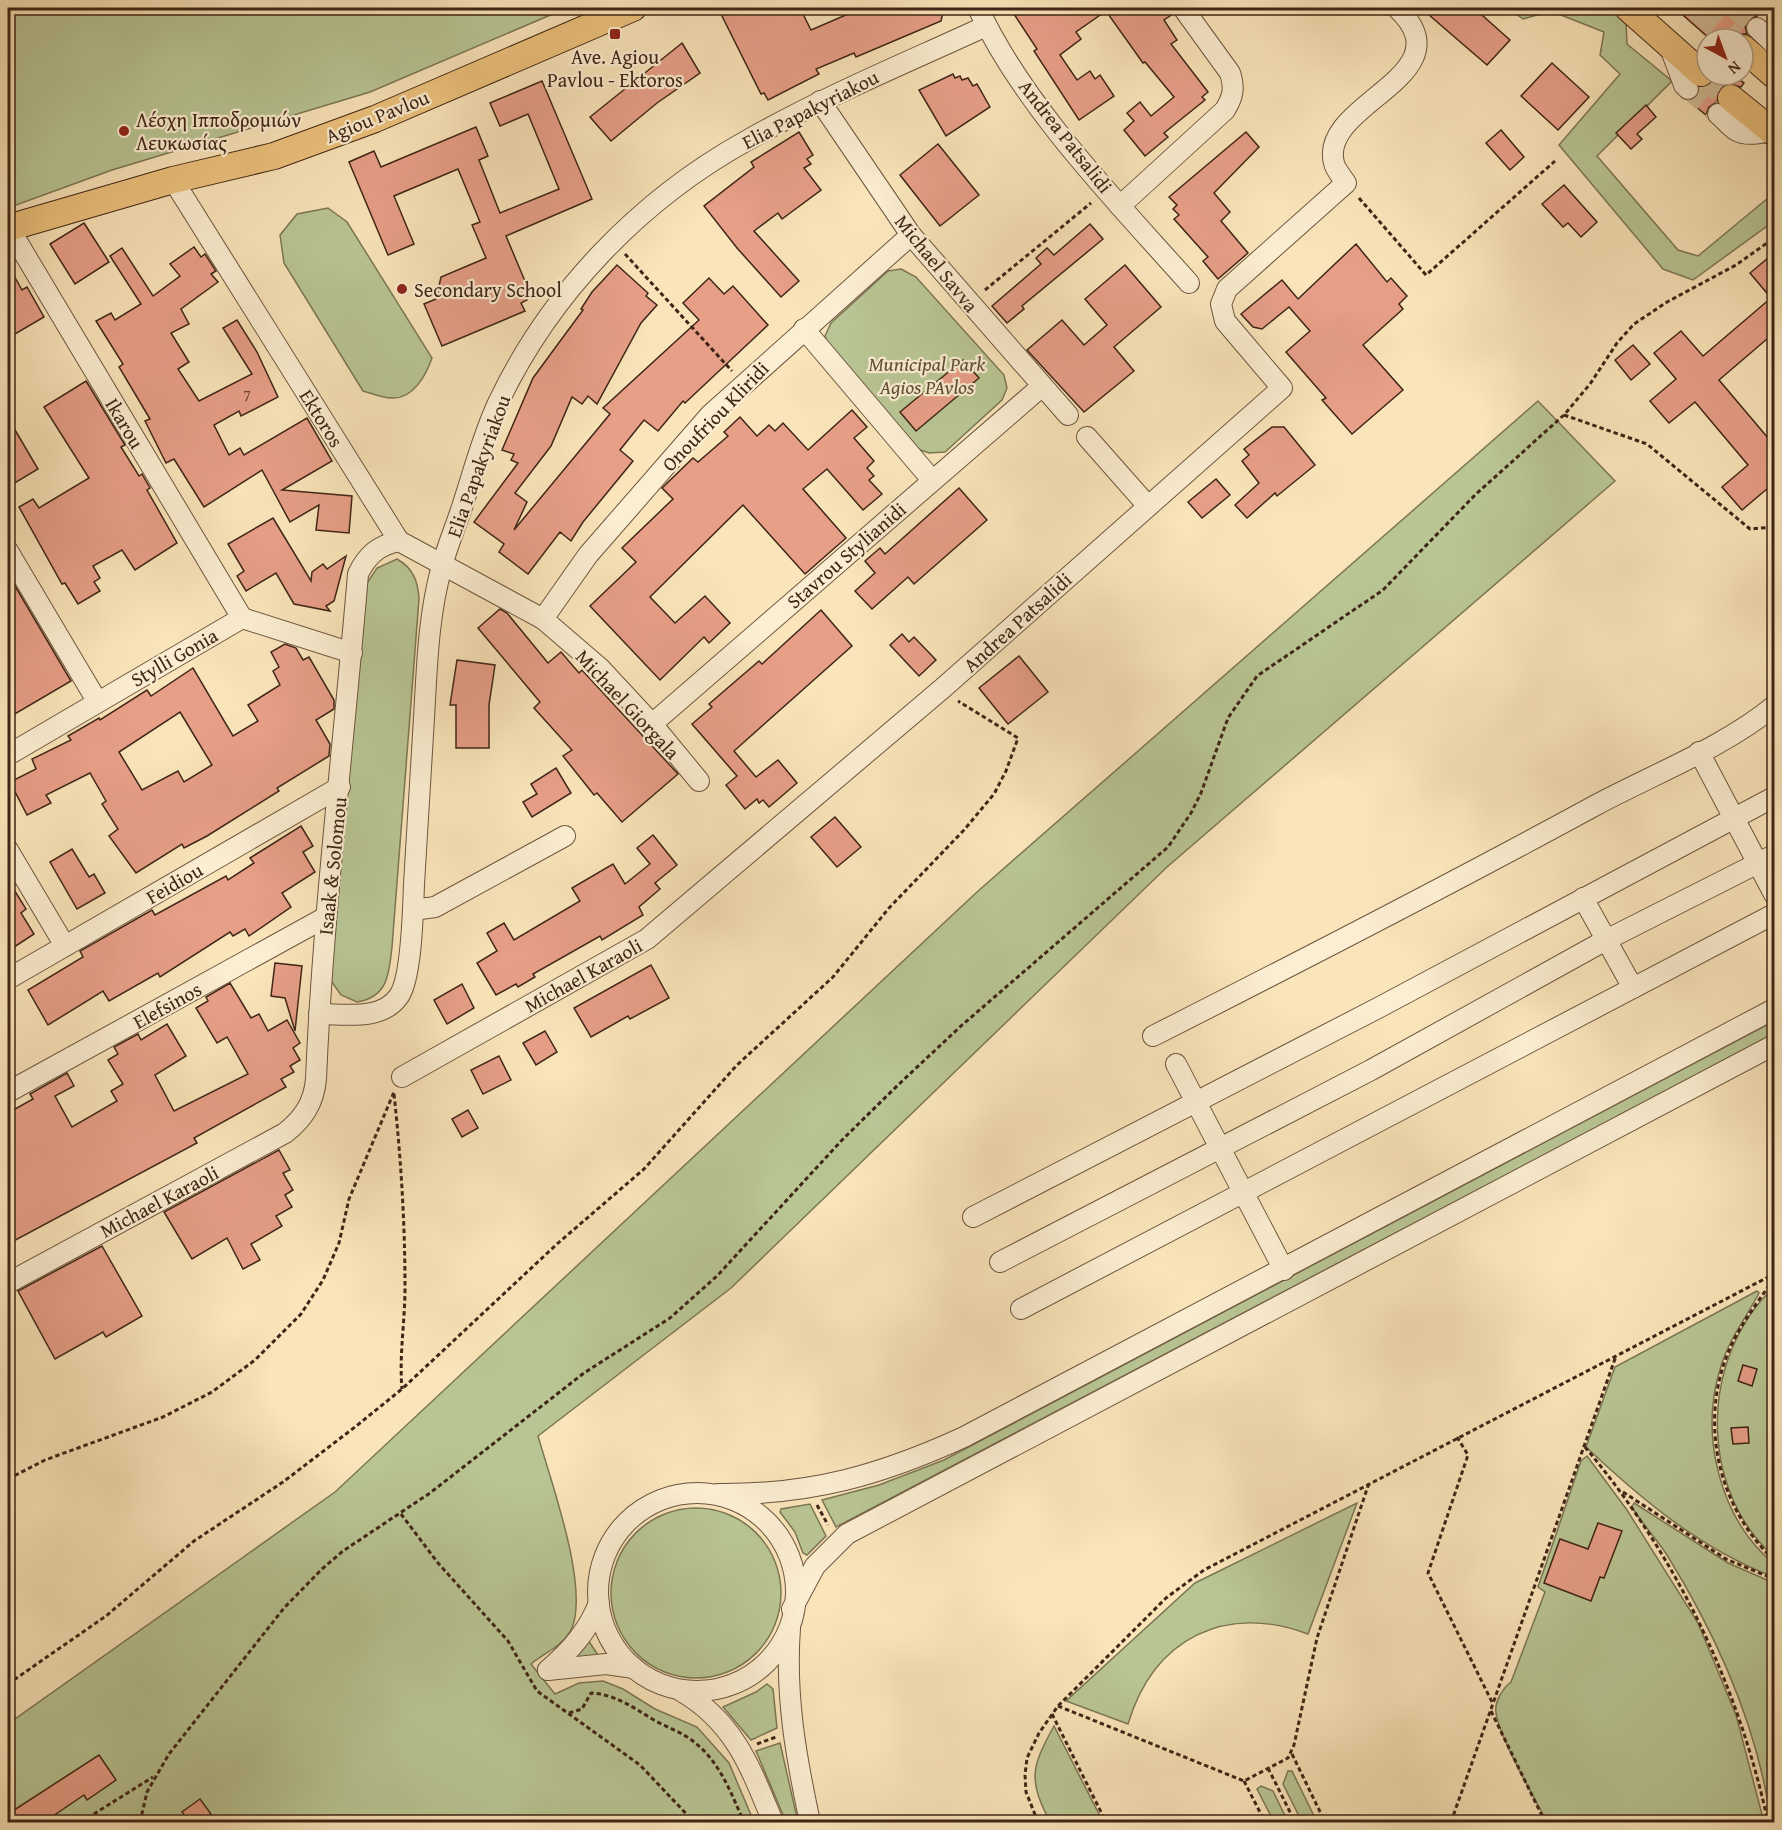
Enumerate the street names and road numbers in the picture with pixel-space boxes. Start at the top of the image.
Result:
street label: Elia Papakyriakou [737,62,884,156]
street label: Andrea Patsalidi [1012,73,1120,199]
street label: Agiou Pavlou [321,82,433,150]
street label: Michael Savva [888,208,986,319]
street label: Onoufriou Kliridi [655,354,775,478]
street label: Ektoros [293,383,351,453]
street label: Elia Papakyriakou [439,390,517,541]
street label: Ikarou [98,392,152,454]
street label: Stavrou Stylianidi [780,495,912,615]
street label: Andrea Patsalidi [956,565,1078,679]
street label: Stylli Gonia [125,620,223,694]
street label: Michael Giorgala [569,643,687,766]
street label: Isaak & Solomou [310,795,354,936]
street label: Feidiou [140,855,208,911]
street label: Michael Karaoli [519,930,648,1019]
street label: Elefsinos [127,974,207,1036]
street label: Michael Karaoli [94,1157,224,1245]

